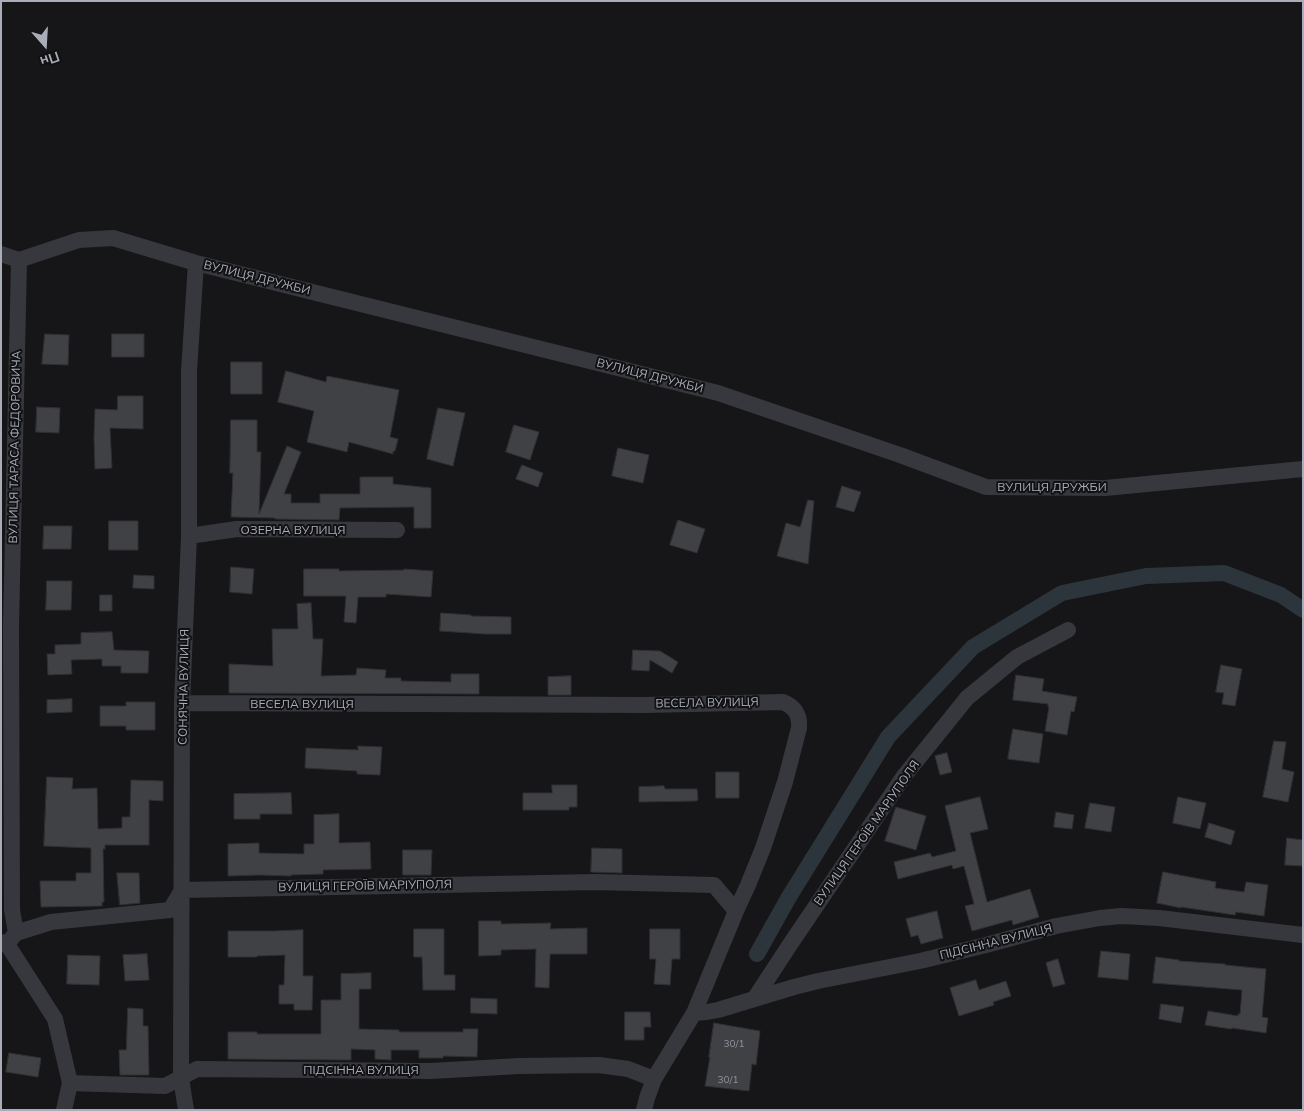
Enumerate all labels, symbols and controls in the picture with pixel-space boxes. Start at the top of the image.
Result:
north arrow [20,20,70,70]
text: Пн [38,48,62,71]
street label: ВУЛИЦЯ ДРУЖБИ [202,258,312,298]
street label: ВУЛИЦЯ ТАРАСА ФЕДОРОВИЧА [6,350,24,544]
street label: ВУЛИЦЯ ДРУЖБИ [595,356,705,396]
street label: ВУЛИЦЯ ДРУЖБИ [997,480,1107,494]
street label: ОЗЕРНА ВУЛИЦЯ [241,523,345,537]
street label: СОНЯЧНА ВУЛИЦЯ [176,629,192,745]
street label: ВЕСЕЛА ВУЛИЦЯ [655,695,759,711]
street label: ВЕСЕЛА ВУЛИЦЯ [250,697,354,711]
street label: ВУЛИЦЯ ГЕРОЇВ МАРІУПОЛЯ [811,758,923,908]
street label: ВУЛИЦЯ ГЕРОЇВ МАРІУПОЛЯ [278,877,452,895]
street label: ПІДСІННА ВУЛИЦЯ [938,921,1054,963]
house number: 30/1 [724,1038,744,1050]
street label: ПІДСІННА ВУЛИЦЯ [303,1063,419,1077]
house number: 30/1 [718,1074,738,1086]

